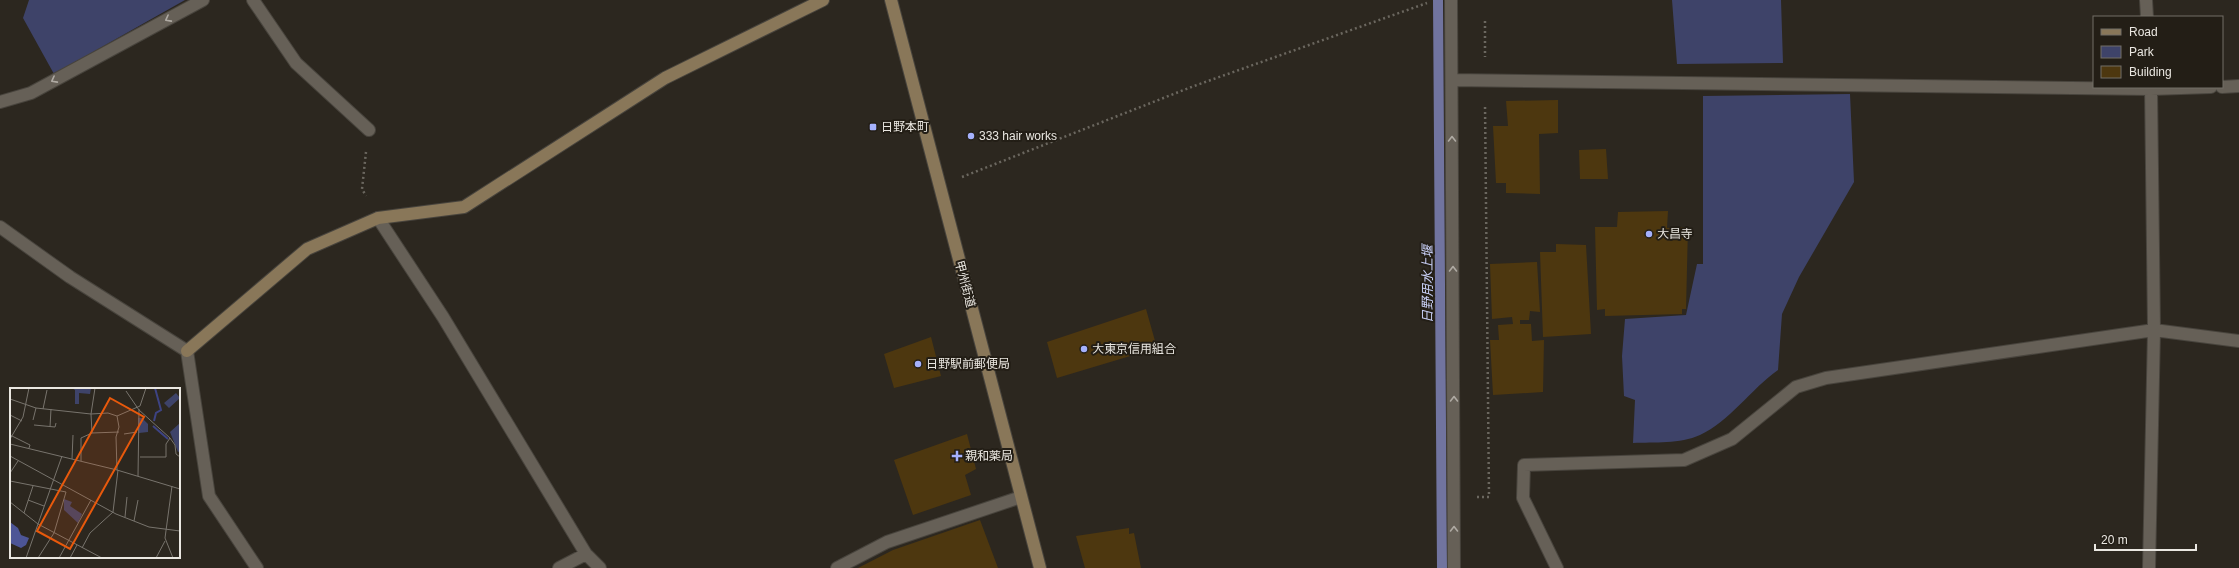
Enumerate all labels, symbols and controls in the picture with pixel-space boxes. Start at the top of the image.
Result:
one-way arrow [165,14,172,21]
legend [2093,16,2223,88]
text: Road [2129,25,2158,39]
text: Park [2129,45,2155,59]
text: Building [2129,65,2172,79]
one-way arrow [51,76,58,83]
place label: 日野本町 [881,120,929,134]
marker: 日野本町 [868,122,878,132]
place label: 333 hair works [979,129,1057,143]
marker: 333 hair works [966,131,976,141]
one-way arrow [1448,136,1456,142]
place label: 大昌寺 [1657,227,1693,241]
marker: 大昌寺 [1644,229,1654,239]
water label: 日野用水上堰 [1420,243,1435,323]
street label: 甲州街道 [952,259,978,309]
one-way arrow [1449,266,1457,272]
place label: 大東京信用組合 [1092,342,1176,356]
marker: 大東京信用組合 [1079,344,1089,354]
place label: 日野駅前郵便局 [926,357,1010,371]
marker: 日野駅前郵便局 [913,359,923,369]
inset map [10,388,180,558]
one-way arrow [1449,396,1458,402]
place label: 親和薬局 [965,449,1013,463]
marker: 親和薬局 [952,451,962,461]
one-way arrow [1450,526,1458,532]
scale bar [2095,526,2196,552]
text: 20 m [2101,533,2128,547]

